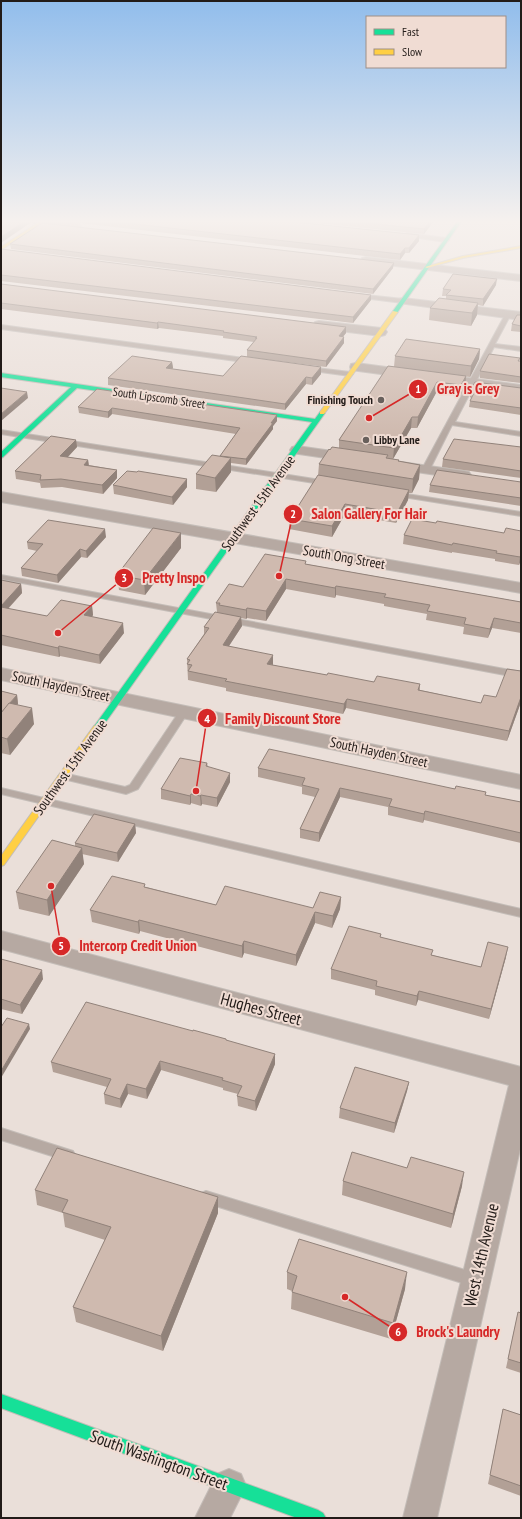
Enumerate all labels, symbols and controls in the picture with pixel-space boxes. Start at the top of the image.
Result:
legend [366,16,506,68]
text: Fast [402,24,420,39]
text: Slow [402,44,423,59]
callout: Gray is Grey [408,375,507,402]
text: Gray is Grey [437,379,500,398]
text: 1 [415,381,421,396]
street label: South Lipscomb Street [112,384,207,412]
place label: Finishing Touch [307,392,373,407]
marker: Finishing Touch [376,395,386,405]
place label: Libby Lane [374,432,420,447]
marker: Libby Lane [361,435,371,445]
street label: Southwest 15th Avenue [217,451,299,554]
callout: Salon Gallery For Hair [283,501,435,528]
text: Salon Gallery For Hair [311,504,427,523]
text: 2 [290,506,296,521]
street label: South Ong Street [302,541,387,573]
callout: Pretty Inspo [114,564,214,591]
text: Pretty Inspo [142,568,206,587]
text: 3 [121,570,127,585]
street label: South Hayden Street [11,667,112,705]
callout: Family Discount Store [197,705,349,732]
text: Family Discount Store [225,709,341,728]
text: 4 [204,711,210,726]
street label: Southwest 15th Avenue [29,715,111,818]
street label: South Hayden Street [329,733,430,771]
callout: Intercorp Credit Union [51,933,205,960]
text: Intercorp Credit Union [79,936,197,955]
text: 5 [58,938,64,953]
street label: Hughes Street [218,988,304,1030]
street label: West 14th Avenue [458,1201,504,1309]
callout: Brock's Laundry [388,1318,508,1345]
text: Brock's Laundry [416,1322,501,1341]
text: 6 [395,1324,401,1339]
street label: South Washington Street [87,1425,231,1495]

